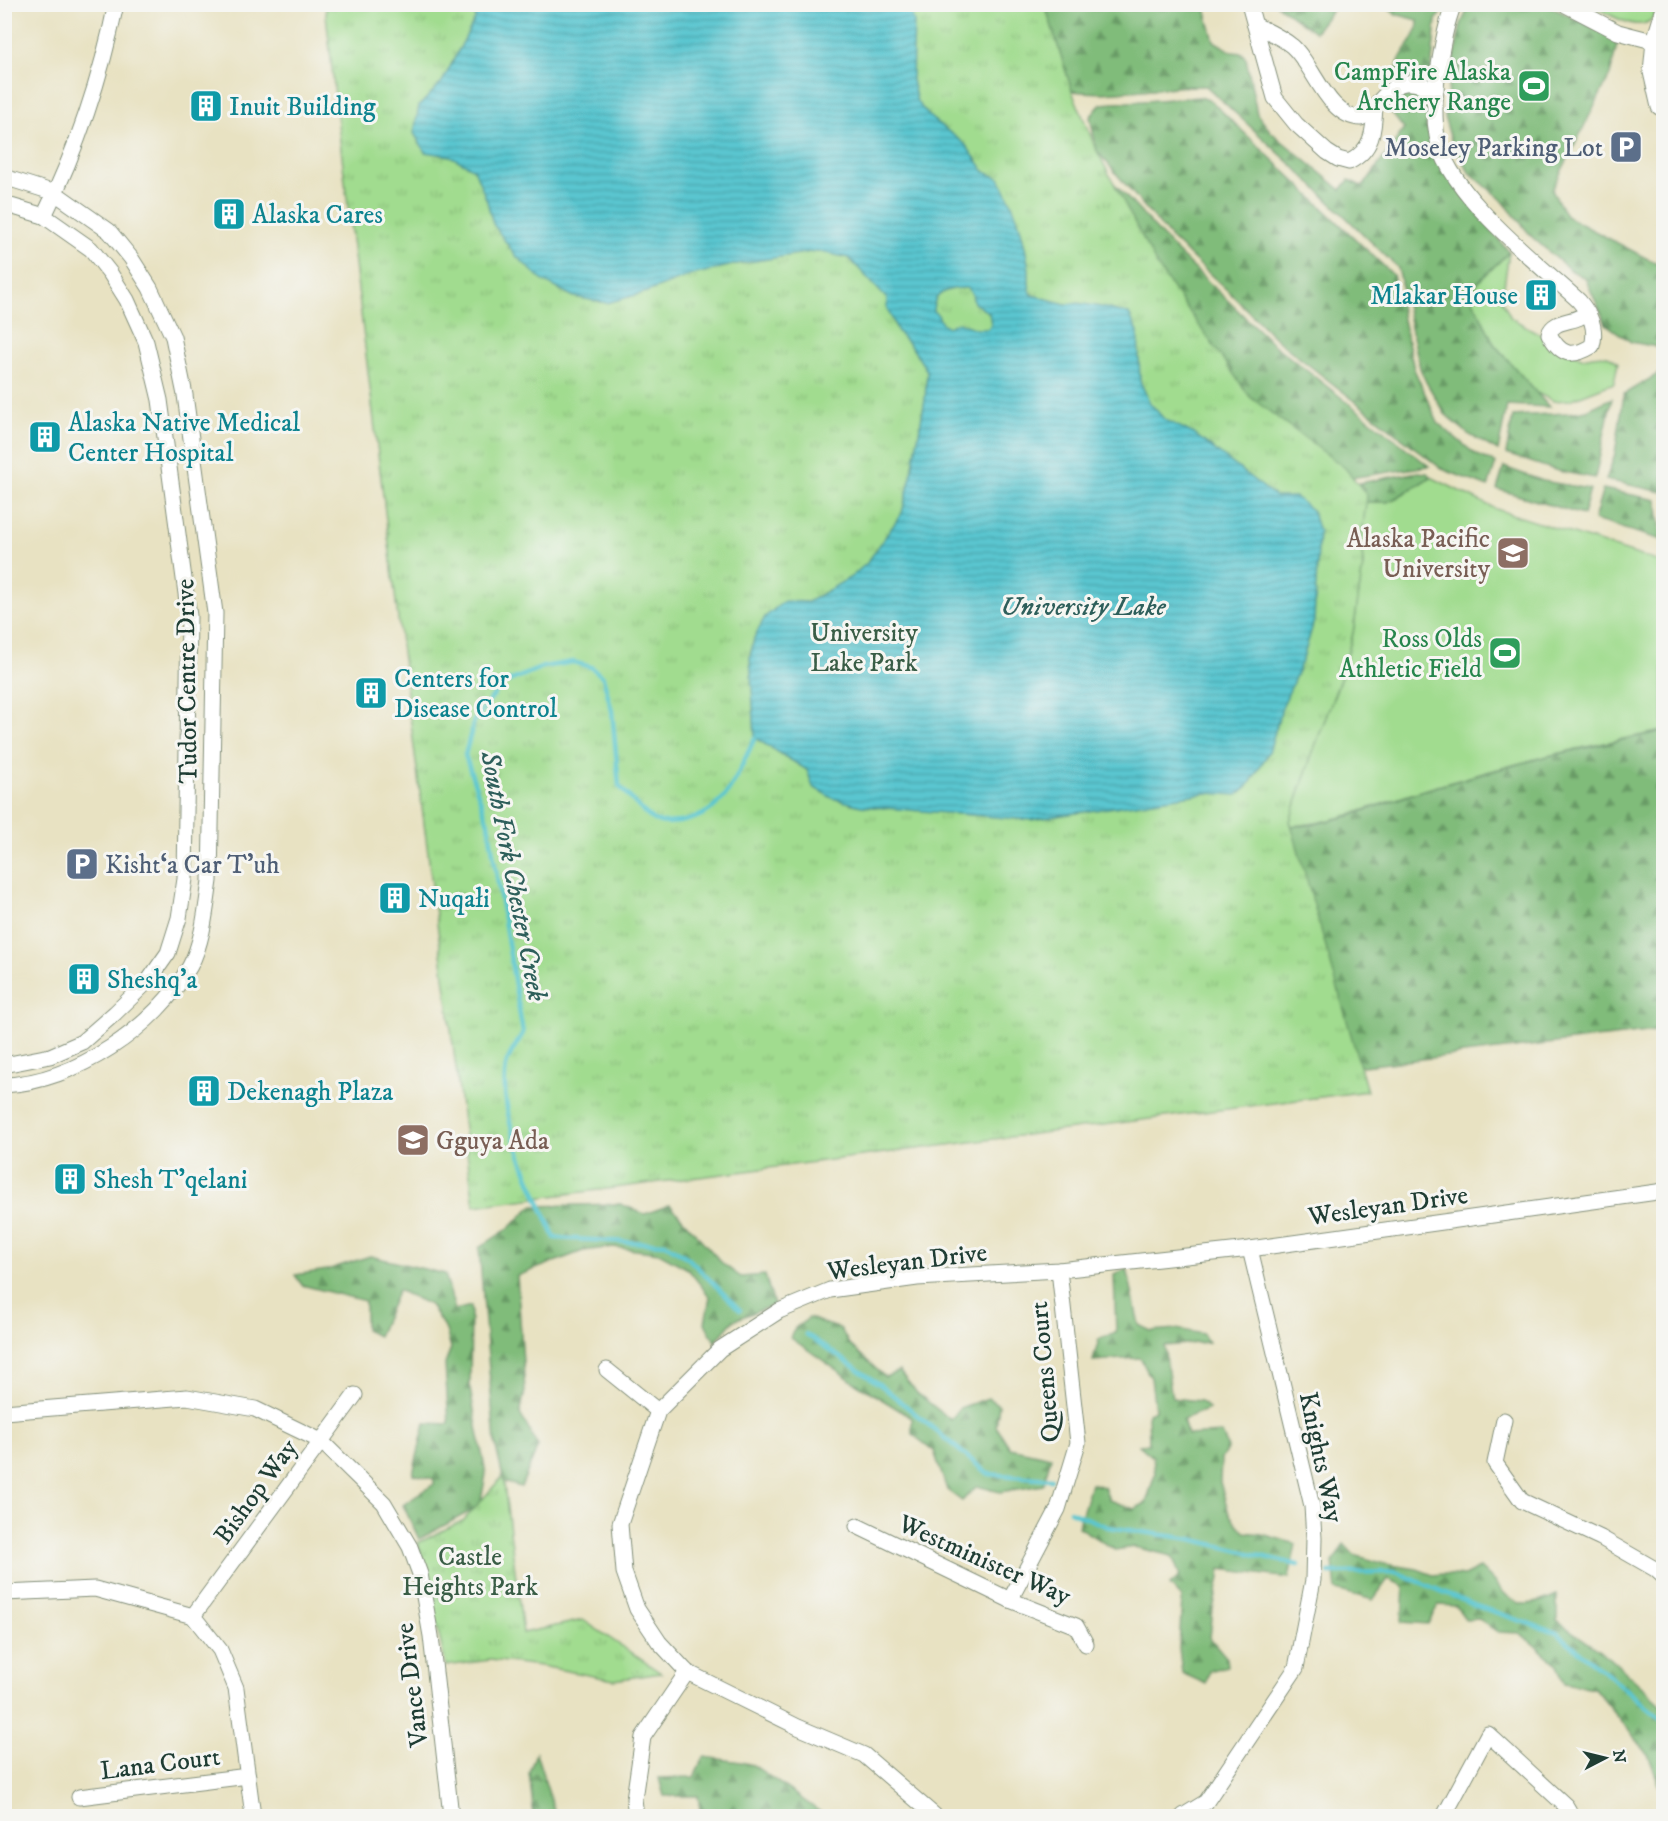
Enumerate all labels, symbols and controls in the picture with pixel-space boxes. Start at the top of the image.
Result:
place label: CampFire Alaska Archery Range [1334,56,1511,119]
sports icon: CampFire Alaska Archery Range [1516,68,1552,104]
building icon: Inuit Building [188,88,224,124]
place label: Inuit Building [229,91,376,124]
parking icon: Moseley Parking Lot [1608,129,1644,165]
place label: Moseley Parking Lot [1384,132,1603,165]
building icon: Alaska Cares [211,196,247,232]
place label: Alaska Cares [252,199,383,232]
building icon: Mlakar House [1523,277,1559,313]
place label: Mlakar House [1370,280,1518,313]
place label: Alaska Native Medical Center Hospital [68,407,300,470]
building icon: Alaska Native Medical Center Hospital [27,419,63,455]
place label: Alaska Pacific University [1347,523,1491,586]
school or university icon: Alaska Pacific University [1495,535,1531,571]
street label: Tudor Centre Drive [169,578,206,784]
water label: University Lake [1000,590,1166,624]
park label: University Lake Park [810,617,918,680]
place label: Ross Olds Athletic Field [1339,623,1482,686]
sports icon: Ross Olds Athletic Field [1487,635,1523,671]
place label: Centers for Disease Control [394,663,558,726]
building icon: Centers for Disease Control [353,675,389,711]
water label: South Fork Chester Creek [472,747,554,1005]
parking icon: Kisht‘a Car T’uh [64,846,100,882]
place label: Kisht‘a Car T’uh [105,849,280,882]
building icon: Nuqałi [377,880,413,916]
place label: Nuqałi [418,883,490,916]
building icon: Sheshq’a [66,961,102,997]
place label: Sheshq’a [107,964,197,997]
building icon: Dekenagh Plaza [186,1073,222,1109]
place label: Dekenagh Plaza [227,1076,393,1109]
school or university icon: Gguya Ada [395,1122,431,1158]
place label: Gguya Ada [436,1125,549,1158]
building icon: Shesh T’qelani [52,1161,88,1197]
place label: Shesh T’qelani [93,1164,248,1197]
street label: Wesleyan Drive [1305,1179,1470,1234]
street label: Wesleyan Drive [824,1236,989,1289]
street label: Queens Court [1023,1300,1068,1444]
street label: Knights Way [1291,1389,1351,1526]
street label: Bishop Way [207,1432,306,1551]
street label: Westminister Way [892,1507,1076,1613]
park label: Castle Heights Park [402,1541,538,1604]
street label: Vance Drive [389,1621,437,1750]
north arrow [1575,1728,1635,1788]
street label: Lana Court [98,1741,222,1788]
text: N [1608,1749,1630,1764]

